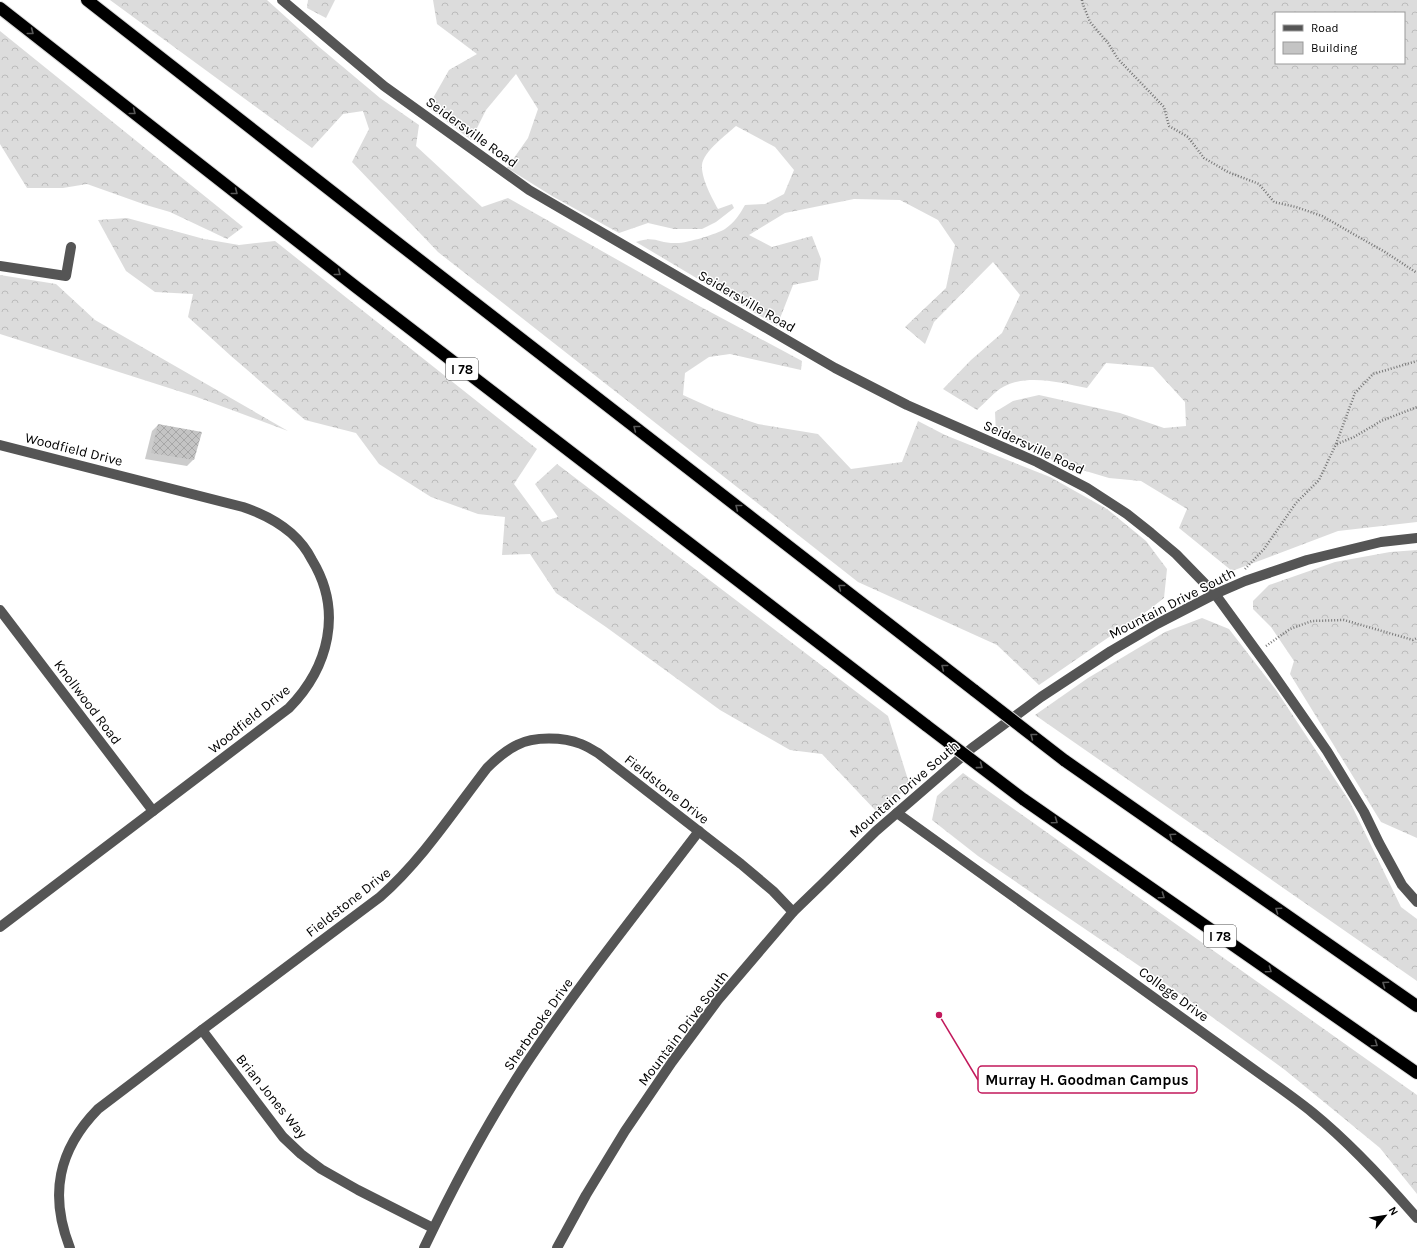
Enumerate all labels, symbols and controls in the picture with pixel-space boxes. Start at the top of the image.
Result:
legend [1275,12,1405,64]
text: Road [1311,21,1339,35]
one-way arrow [26,27,33,34]
text: Building [1311,41,1358,55]
street label: Seidersville Road [422,93,521,171]
one-way arrow [129,107,136,114]
one-way arrow [231,188,238,195]
street label: Seidersville Road [695,267,798,336]
one-way arrow [333,268,340,275]
road number: I 78 [446,358,478,380]
street label: Seidersville Road [981,417,1087,478]
one-way arrow [633,426,640,433]
street label: Woodfield Drive [23,429,124,470]
one-way arrow [736,505,743,512]
street label: Mountain Drive South [1106,564,1238,643]
one-way arrow [839,585,846,592]
street label: Knollwood Road [50,657,125,748]
one-way arrow [941,665,948,672]
street label: Woodfield Drive [205,681,294,757]
one-way arrow [1031,734,1038,741]
street label: Mountain Drive South [846,737,963,842]
street label: Fieldstone Drive [621,751,712,828]
one-way arrow [976,762,983,769]
one-way arrow [1051,816,1058,824]
one-way arrow [1169,834,1176,841]
street label: Fieldstone Drive [303,864,394,941]
one-way arrow [1158,891,1165,899]
one-way arrow [1275,907,1282,915]
road number: I 78 [1204,925,1236,947]
street label: College Drive [1135,963,1212,1025]
one-way arrow [1264,965,1271,972]
street label: Mountain Drive South [635,967,732,1089]
street label: Sherbrooke Drive [500,975,577,1074]
one-way arrow [1382,981,1389,989]
one-way arrow [1371,1039,1378,1046]
street label: Brian Jones Way [232,1051,311,1142]
callout: Murray H. Goodman Campus [978,1066,1197,1093]
text: Murray H. Goodman Campus [985,1071,1189,1089]
north arrow [1365,1196,1405,1236]
text: N [1386,1205,1401,1218]

